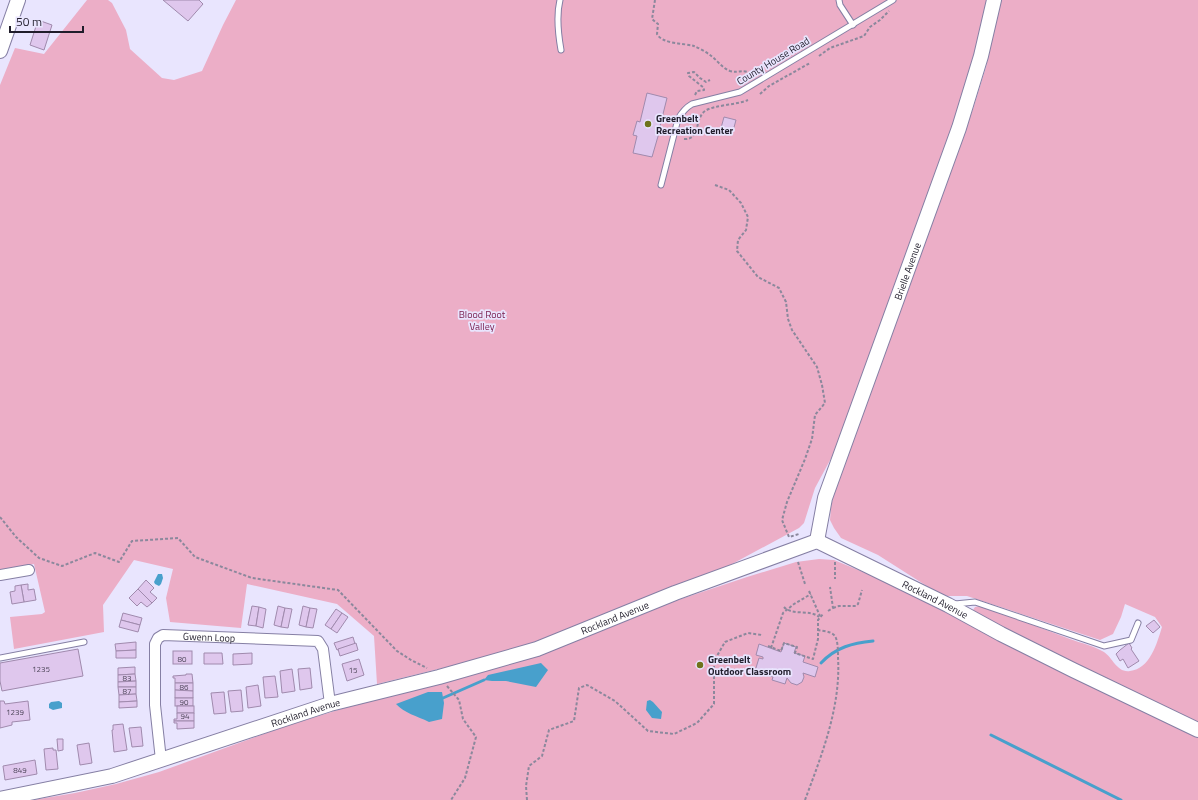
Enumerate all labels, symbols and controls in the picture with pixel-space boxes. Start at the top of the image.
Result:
scale bar [10,8,83,34]
text: 50 m [16,12,42,31]
street label: County House Road [734,33,812,89]
place label: Greenbelt Recreation Center [656,111,734,138]
marker: Greenbelt Recreation Center [643,119,653,129]
street label: Brielle Avenue [890,240,924,302]
park label: Blood Root Valley [459,307,506,334]
street label: Rockland Avenue [900,576,971,622]
street label: Rockland Avenue [579,597,651,638]
street label: Gwenn Loop [183,628,236,645]
place label: Greenbelt Outdoor Classroom [708,652,791,679]
house number: 80 [178,653,187,665]
marker: Greenbelt Outdoor Classroom [695,660,705,670]
house number: 1235 [32,663,50,675]
house number: 15 [349,664,358,676]
house number: 83 [123,672,131,684]
house number: 86 [180,681,189,693]
house number: 87 [123,685,131,697]
street label: Rockland Avenue [269,694,342,731]
house number: 90 [180,696,189,708]
house number: 1239 [6,706,24,718]
house number: 94 [181,710,190,722]
house number: 849 [13,764,27,776]

